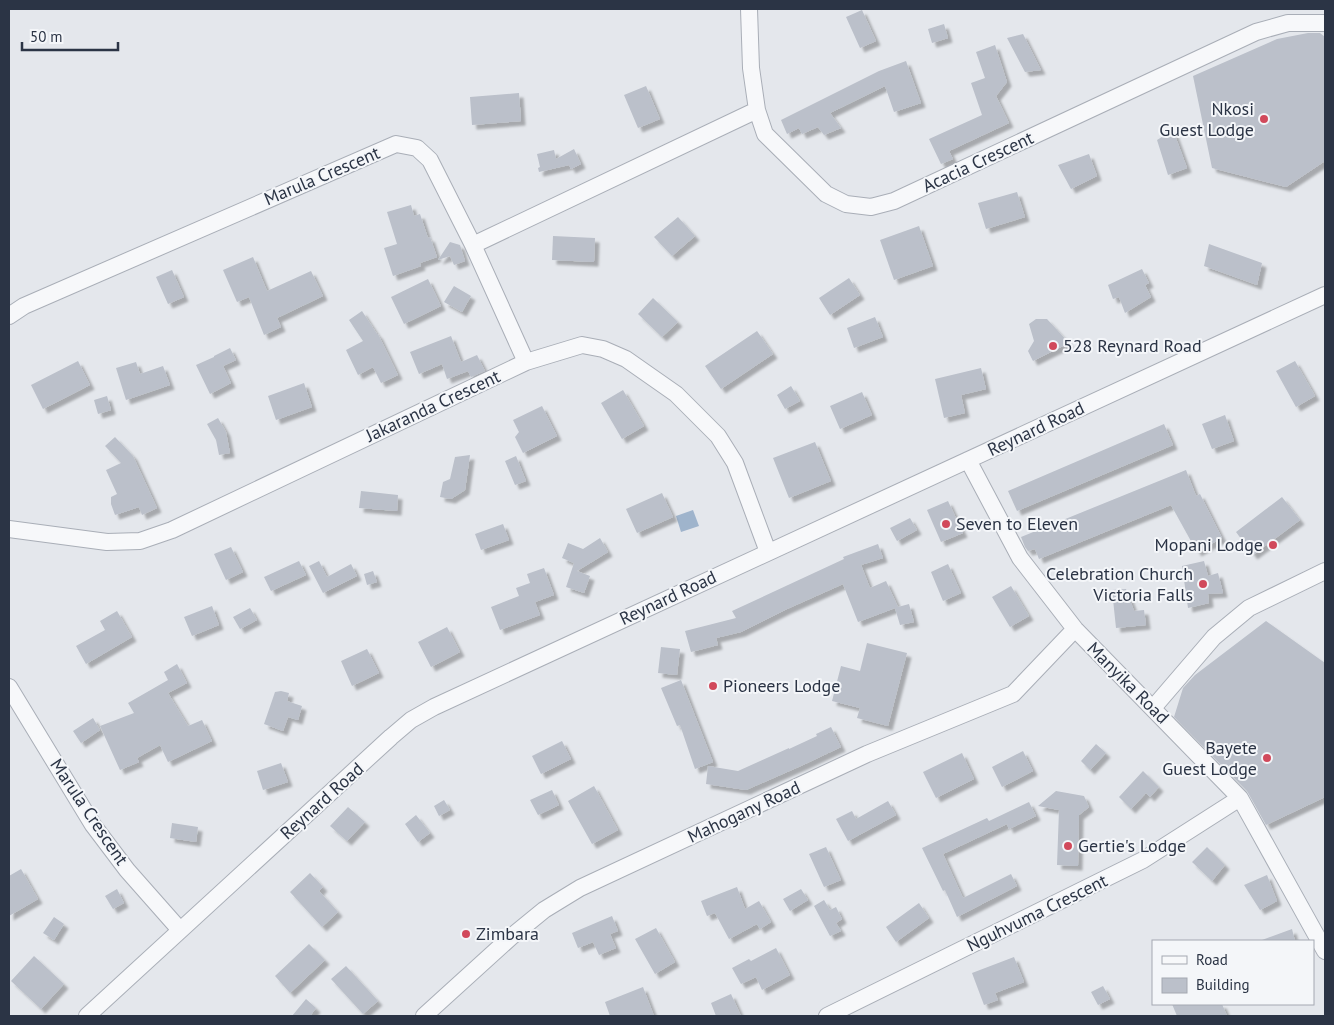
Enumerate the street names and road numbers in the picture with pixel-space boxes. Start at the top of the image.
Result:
street label: Acacia Crescent [919,126,1037,197]
street label: Marula Crescent [260,141,383,210]
street label: Jakaranda Crescent [361,364,504,447]
street label: Reynard Road [984,396,1088,461]
street label: Reynard Road [616,565,720,630]
street label: Manyika Road [1083,637,1174,728]
street label: Marula Crescent [45,754,134,869]
street label: Reynard Road [275,757,368,844]
street label: Mahogany Road [684,775,804,848]
street label: Nguhvuma Crescent [963,869,1111,957]

